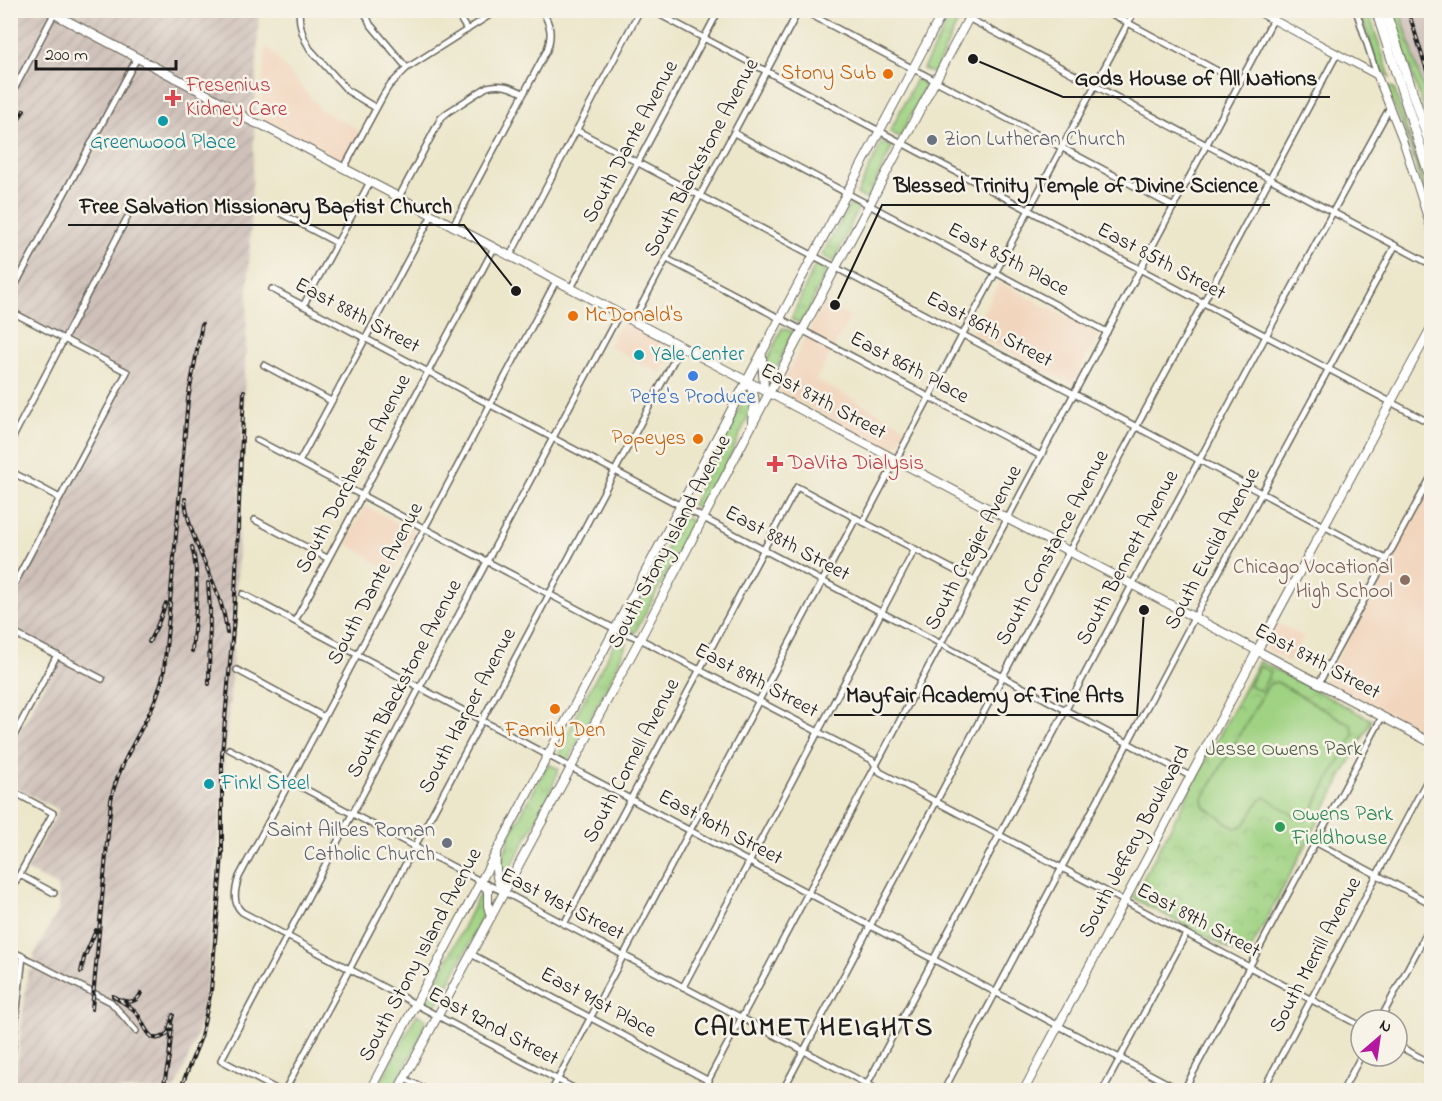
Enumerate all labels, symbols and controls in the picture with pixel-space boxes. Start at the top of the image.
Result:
scale bar [36,33,176,71]
text: 200 m [45,43,88,69]
street label: South Blackstone Avenue [637,53,767,263]
street label: South Dante Avenue [575,55,687,229]
callout: Gods House of All Nations [1063,57,1330,97]
place label: Stony Sub [781,59,876,91]
text: Gods House of All Nations [1075,64,1317,96]
marker: Stony Sub [881,67,895,81]
place label: Fresenius Kidney Care [185,71,288,127]
marker: Fresenius Kidney Care [164,89,182,107]
marker: Greenwood Place [156,114,170,128]
place label: Zion Lutheran Church [944,125,1125,155]
place label: Greenwood Place [90,128,236,158]
marker: Zion Lutheran Church [925,133,939,147]
callout: Blessed Trinity Temple of Divine Science [882,165,1270,205]
text: Blessed Trinity Temple of Divine Science [893,171,1259,204]
callout: Free Salvation Missionary Baptist Church [68,185,464,225]
text: Free Salvation Missionary Baptist Church [79,192,452,225]
street label: East 85th Place [942,215,1075,305]
street label: East 85th Street [1091,215,1231,309]
street label: East 88th Street [289,270,425,362]
street label: East 86th Street [920,284,1058,376]
place label: McDonald's [585,301,683,331]
marker: McDonald's [566,309,580,323]
street label: East 86th Place [844,324,974,412]
place label: Yale Center [651,340,745,370]
marker: Yale Center [632,348,646,362]
street label: East 87th Street [755,356,891,448]
street label: South Dorchester Avenue [289,368,420,579]
marker: Pete's Produce [686,369,700,383]
place label: Pete's Produce [630,383,756,413]
place label: Popeyes [612,424,686,456]
street label: South Stony Island Avenue [601,429,741,655]
marker: Popeyes [691,432,705,446]
street label: South Constance Avenue [989,444,1118,651]
place label: DaVita Dialysis [787,449,924,481]
marker: DaVita Dialysis [766,455,784,473]
street label: South Cregier Avenue [918,460,1032,637]
street label: South Euclid Avenue [1158,462,1269,635]
street label: South Bennett Avenue [1069,465,1187,651]
street label: South Dante Avenue [320,497,432,671]
street label: East 88th Street [719,498,855,590]
place label: Chicago Vocational High School [1233,553,1393,609]
marker: Chicago Vocational High School [1398,573,1412,587]
street label: South Blackstone Avenue [340,574,470,784]
street label: East 87th Street [1249,616,1385,708]
street label: South Harper Avenue [412,622,525,799]
street label: East 89th Street [689,636,823,726]
street label: South Cornell Avenue [576,673,688,849]
callout: Mayfair Academy of Fine Arts [834,675,1137,715]
text: Mayfair Academy of Fine Arts [846,681,1124,714]
marker: Family Den [548,702,562,716]
place label: Family Den [504,716,605,748]
park label: Jesse Owens Park [1206,735,1363,765]
street label: South Jeffery Boulevard [1072,740,1200,944]
place label: Finkl Steel [220,769,310,799]
marker: Finkl Steel [202,777,216,791]
street label: East 90th Street [652,782,788,874]
place label: Owens Park Fieldhouse [1291,800,1394,854]
place label: Saint Ailbes Roman Catholic Church [267,816,435,870]
marker: Owens Park Fieldhouse [1273,820,1287,834]
marker: Saint Ailbes Roman Catholic Church [440,836,454,850]
street label: South Stony Island Avenue [352,842,492,1068]
street label: East 91st Street [495,861,629,949]
street label: South Merrill Avenue [1262,871,1370,1038]
street label: East 89th Street [1131,876,1265,966]
street label: East 91st Place [535,960,662,1046]
street label: East 92nd Street [422,980,564,1074]
north arrow [1349,1008,1409,1068]
district label: CALUMET HEIGHTS [694,1009,934,1048]
text: N [1375,1014,1396,1040]

